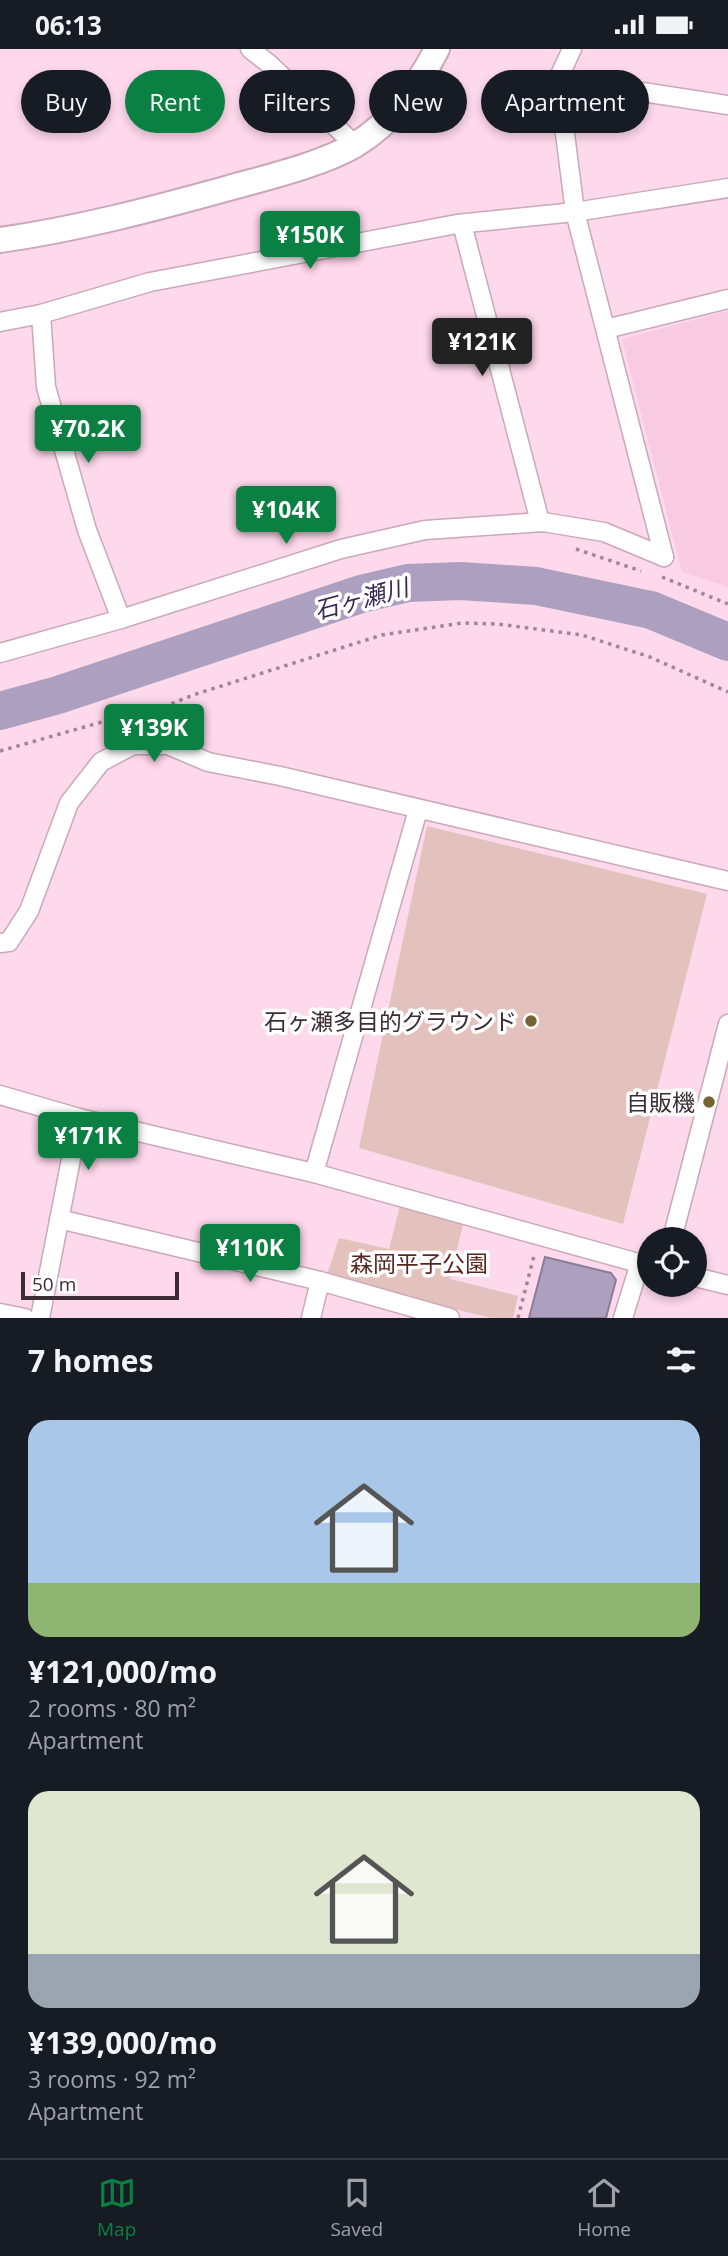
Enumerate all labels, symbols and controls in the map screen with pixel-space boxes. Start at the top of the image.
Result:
text: 06:13 [35,7,102,43]
chip: Buy [21,70,111,133]
chip: Rent [125,70,225,133]
chip: Filters [239,70,355,133]
chip: New [369,70,467,133]
chip: Apartment [481,70,649,133]
pin: ¥150K [261,211,359,271]
text: ¥150K [276,218,344,250]
pin: ¥121K [433,319,531,378]
text: ¥121K [448,325,516,357]
pin: ¥70.2K [31,405,145,465]
text: ¥70.2K [51,412,125,444]
pin: ¥104K [237,487,335,546]
text: ¥104K [252,493,320,525]
water label: 石ヶ瀬川 [310,569,415,626]
pin: ¥139K [105,705,203,764]
text: ¥139K [120,711,188,743]
place label: 石ヶ瀬多目的グラウンド [264,1005,517,1037]
marker: 石ヶ瀬多目的グラウンド [523,1013,539,1029]
place label: 自販機 [626,1086,695,1118]
marker: 自販機 [701,1094,717,1110]
pin: ¥171K [39,1113,137,1172]
text: ¥171K [54,1119,122,1151]
pin: ¥110K [201,1225,299,1284]
map controls [637,1227,707,1297]
button: locate [637,1227,707,1297]
text: ¥110K [216,1231,284,1263]
park label: 森岡平子公園 [350,1247,488,1279]
scale bar [21,1269,178,1301]
text: 50 m [32,1271,76,1297]
text: 7 homes [28,1340,153,1381]
icon: filters [662,1341,700,1379]
icon: home [301,1465,427,1591]
text: ¥121,000/mo [28,1651,217,1692]
text: 2 rooms · 80 m² [28,1692,196,1724]
text: Apartment [28,1724,144,1756]
icon: home [301,1836,427,1962]
text: ¥139,000/mo [28,2022,217,2063]
text: 3 rooms · 92 m² [28,2063,196,2095]
text: Apartment [28,2095,144,2127]
tab: Map [97,2174,136,2242]
tab: Saved [330,2174,383,2242]
tab: Home [577,2174,631,2242]

